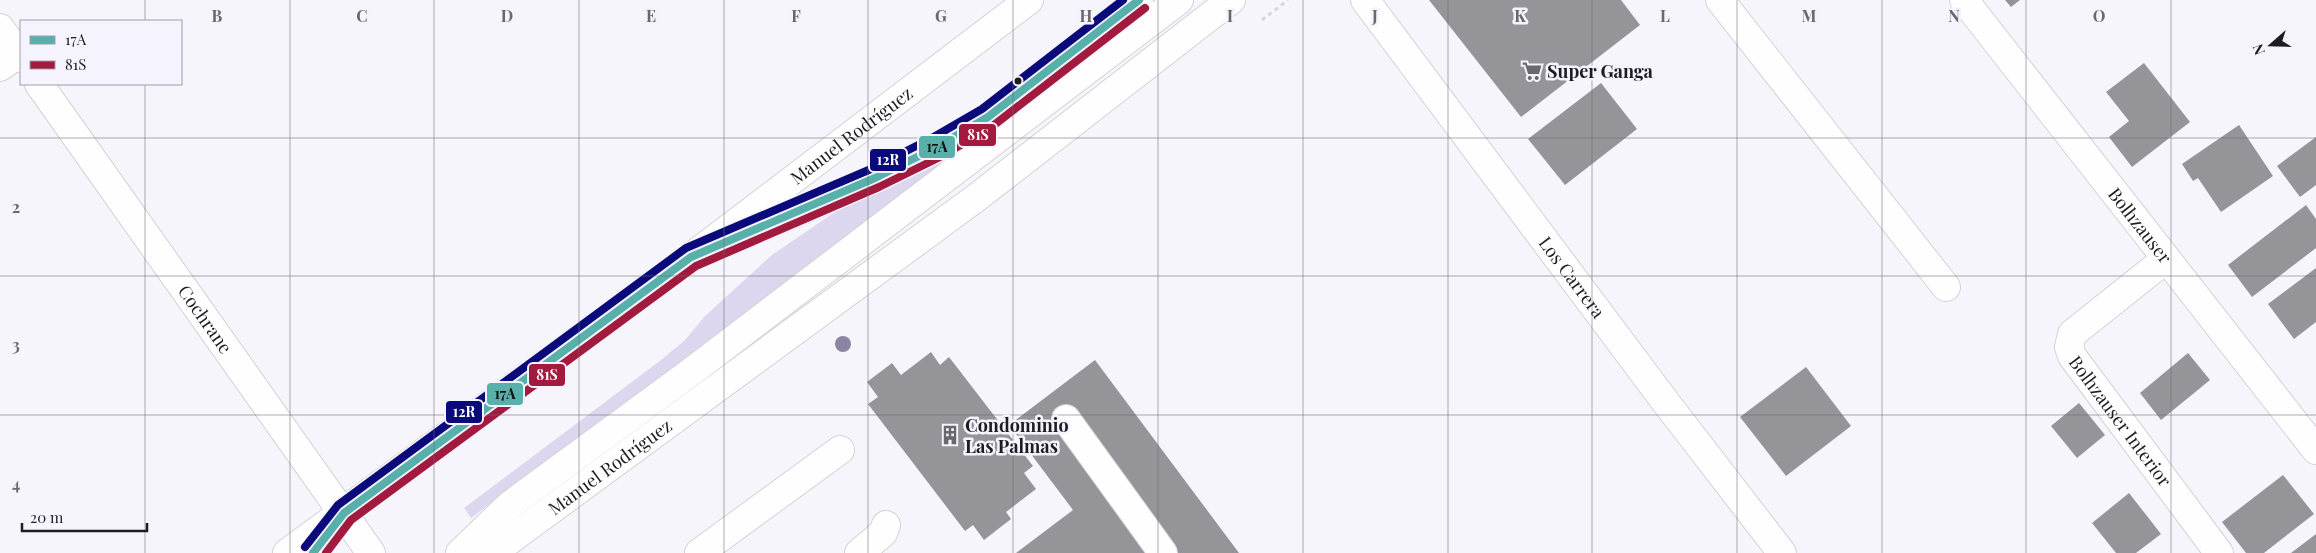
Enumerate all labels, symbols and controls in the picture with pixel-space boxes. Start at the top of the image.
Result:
text: B [212,5,223,26]
text: C [356,5,368,26]
text: D [501,5,513,26]
text: E [646,5,656,26]
text: F [791,5,801,26]
text: G [935,5,947,26]
text: H [1080,5,1093,26]
text: I [1227,5,1233,26]
text: J [1371,5,1378,26]
text: K [1514,5,1526,26]
text: L [1660,5,1670,26]
text: M [1802,5,1817,26]
text: N [1948,5,1960,26]
text: O [2093,5,2105,26]
legend [20,20,182,85]
north arrow [2246,20,2296,70]
text: 17A [65,29,87,49]
text: N [2248,42,2269,58]
text: 81S [65,54,86,74]
place label: Super Ganga [1547,59,1654,83]
supermarket icon: Super Ganga [1521,60,1543,82]
unlabelled marker [1013,76,1023,86]
street label: Manuel Rodríguez [785,81,917,189]
line badge: 81S [958,123,997,147]
text: 81S [967,125,989,144]
line badge: 17A [918,135,956,159]
text: 17A [926,137,948,156]
line badge: 12R [869,148,907,172]
text: 12R [877,150,899,169]
street label: Bolhzauser [2103,182,2177,268]
text: 2 [12,196,20,217]
street label: Los Carrera [1534,231,1611,323]
street label: Cochrane [173,280,238,358]
text: 3 [12,334,20,355]
street label: Bolhzauser Interior [2064,351,2177,491]
line badge: 81S [528,363,566,387]
text: 81S [536,365,558,384]
line badge: 17A [486,382,524,406]
text: 17A [494,384,516,403]
line badge: 12R [445,400,483,424]
text: 12R [453,402,475,421]
street label: Manuel Rodríguez [543,413,676,520]
place label: Condominio Las Palmas [965,413,1069,458]
building icon: Condominio Las Palmas [939,424,961,446]
text: 4 [12,473,20,494]
scale bar [22,500,148,532]
text: 20 m [30,507,64,527]

